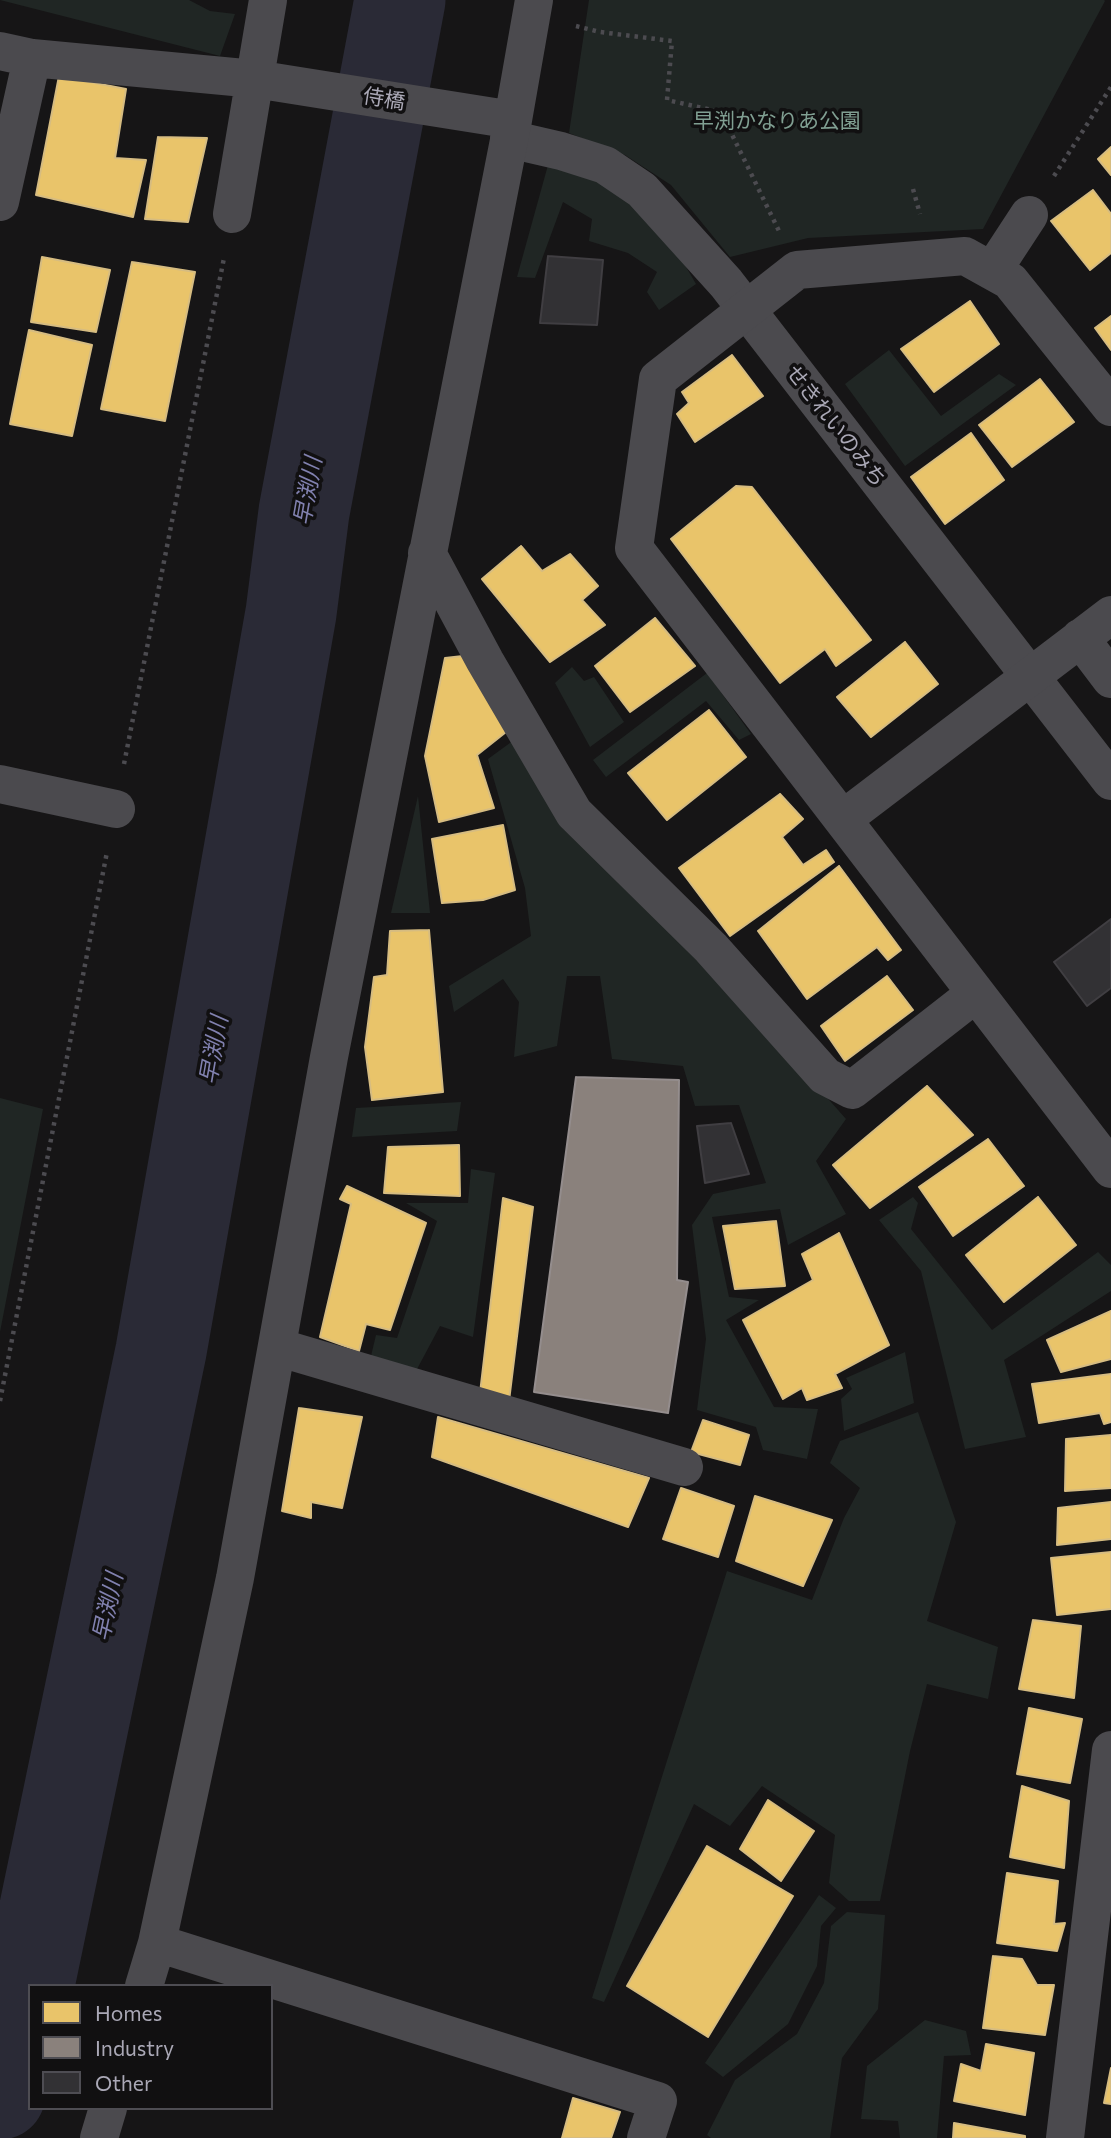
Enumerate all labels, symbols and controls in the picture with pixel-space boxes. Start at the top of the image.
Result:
street label: 侍橋 [361,83,407,115]
park label: 早渕かなりあ公園 [693,108,861,134]
street label: せきれいのみち [781,360,891,492]
water label: 早渕川 [288,455,328,527]
water label: 早渕川 [194,1014,234,1086]
water label: 早渕川 [87,1570,129,1644]
legend [28,1984,273,2110]
text: Homes [95,2000,162,2025]
text: Industry [95,2035,174,2060]
text: Other [95,2070,152,2095]

